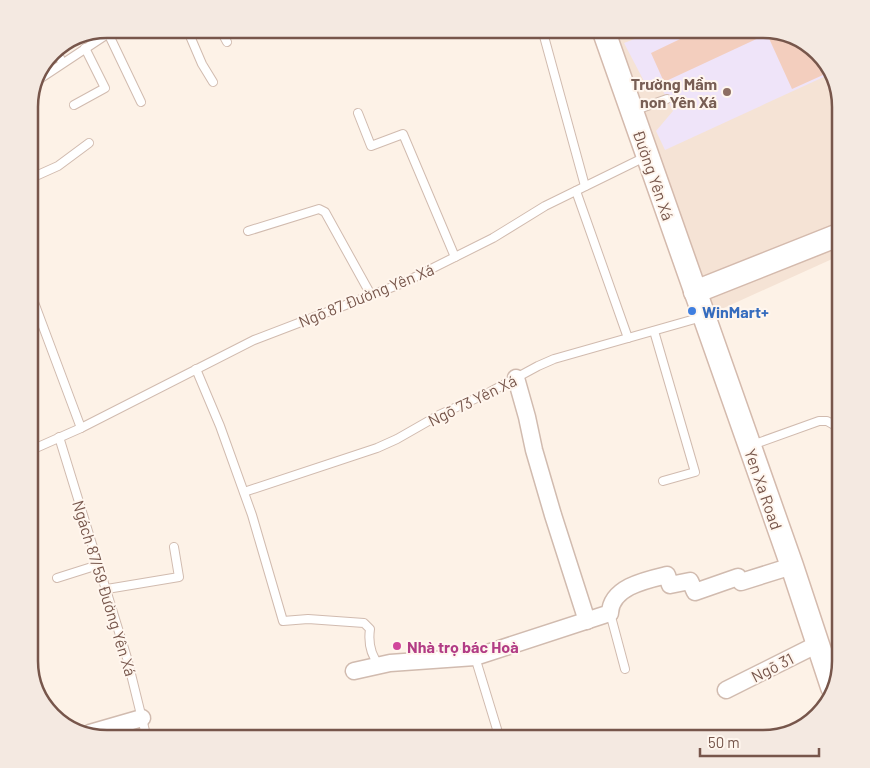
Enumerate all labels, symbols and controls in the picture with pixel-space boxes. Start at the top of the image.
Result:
place label: Trường Mầm non Yên Xá [631,74,717,111]
marker: Trường Mầm non Yên Xá [721,86,733,98]
street label: Đường Yên Xá [630,127,678,223]
street label: Ngõ 87 Đường Yên Xá [295,259,437,331]
place label: WinMart+ [702,302,769,321]
marker: WinMart+ [686,305,698,317]
street label: Ngõ 73 Yên Xá [425,370,519,430]
street label: Yen Xa Road [741,446,787,532]
street label: Ngách 87/59 Đường Yên Xá [69,498,141,678]
place label: Nhà trọ bác Hoà [407,637,519,656]
marker: Nhà trọ bác Hoà [391,640,403,652]
street label: Ngõ 31 [748,648,796,686]
scale bar [700,726,819,758]
text: 50 m [708,733,740,751]

